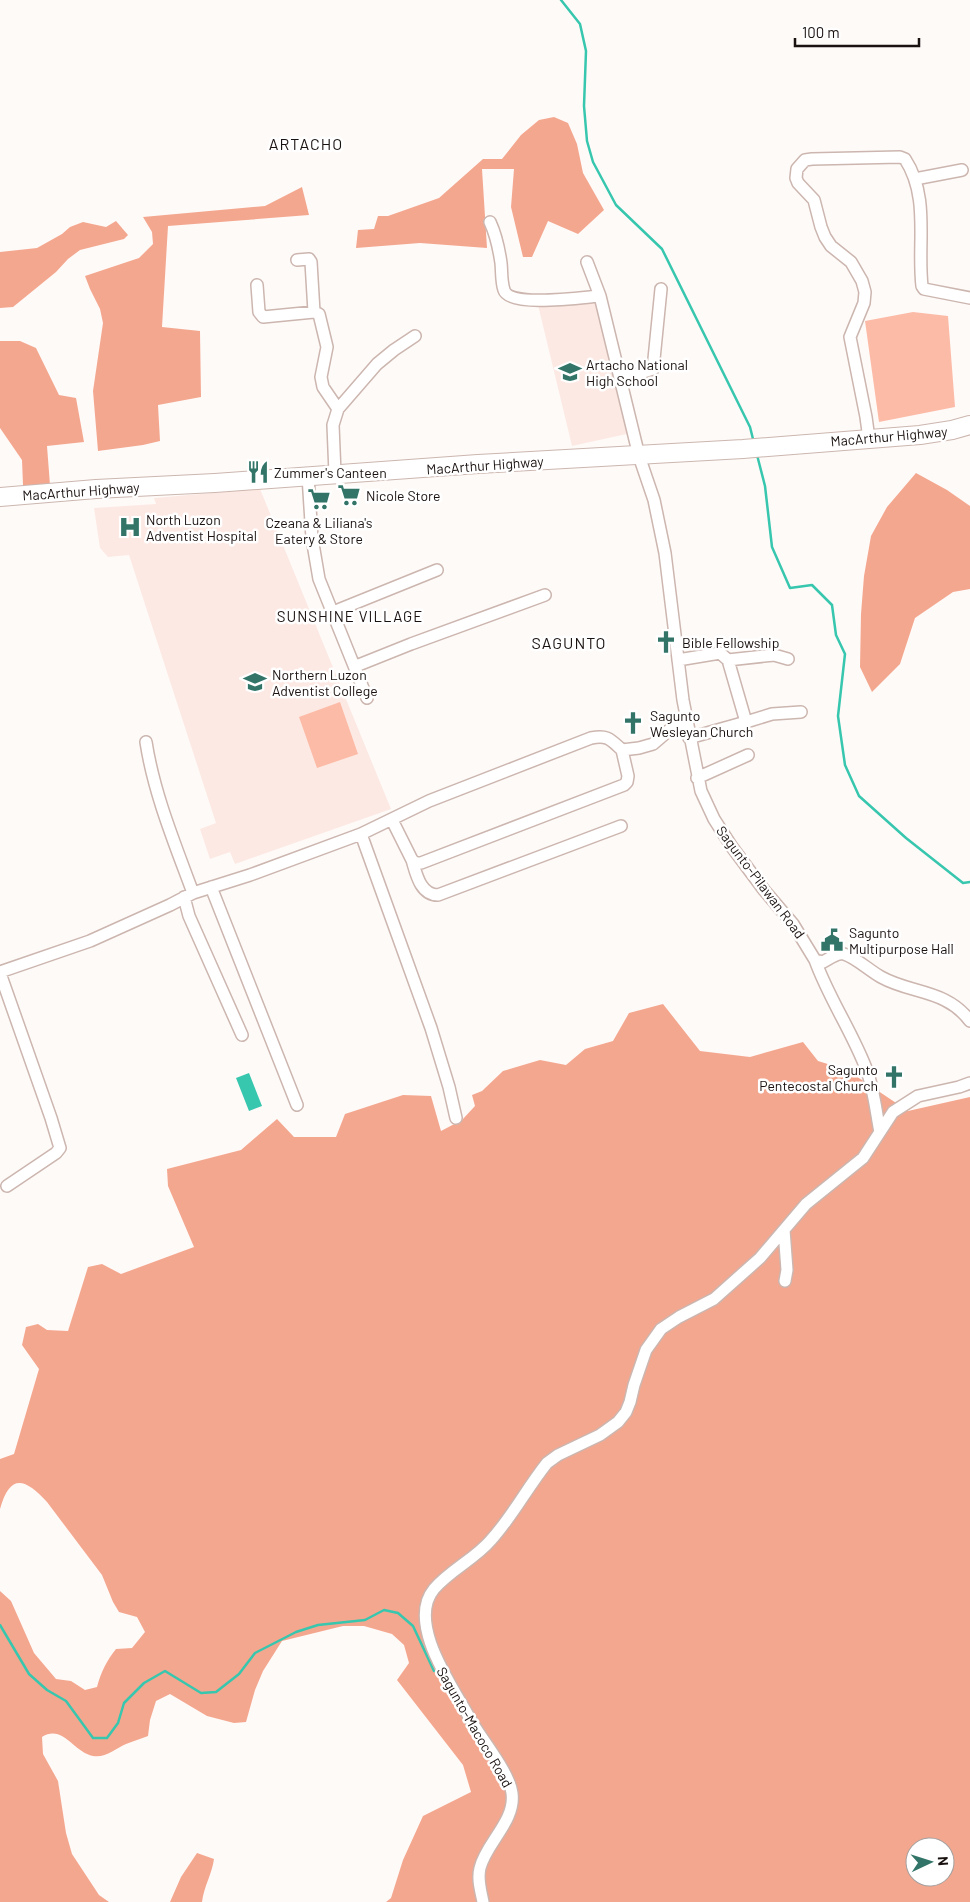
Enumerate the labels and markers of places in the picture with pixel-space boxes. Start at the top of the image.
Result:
place label: Artacho National High School [586,356,688,389]
school or university icon: Artacho National High School [557,359,583,385]
restaurant icon: Zummer's Canteen [245,459,271,485]
place label: Zummer's Canteen [274,464,387,481]
supermarket icon: Nicole Store [336,482,362,508]
supermarket icon: Czeana & Liliana's Eatery & Store [306,486,332,512]
place label: Nicole Store [366,487,441,504]
place label: North Luzon Adventist Hospital [146,511,257,544]
hospital icon: North Luzon Adventist Hospital [117,514,143,540]
place label: Czeana & Liliana's Eatery & Store [266,514,373,547]
church icon: Bible Fellowship [653,629,679,655]
place label: Bible Fellowship [682,634,779,651]
place label: Northern Luzon Adventist College [272,666,378,699]
school or university icon: Northern Luzon Adventist College [242,669,268,695]
place label: Sagunto Wesleyan Church [650,707,753,740]
church icon: Sagunto Wesleyan Church [620,710,646,736]
place label: Sagunto Multipurpose Hall [849,924,954,957]
public building icon: Sagunto Multipurpose Hall [819,927,845,953]
place label: Sagunto Pentecostal Church [759,1061,878,1094]
church icon: Sagunto Pentecostal Church [881,1064,907,1090]

